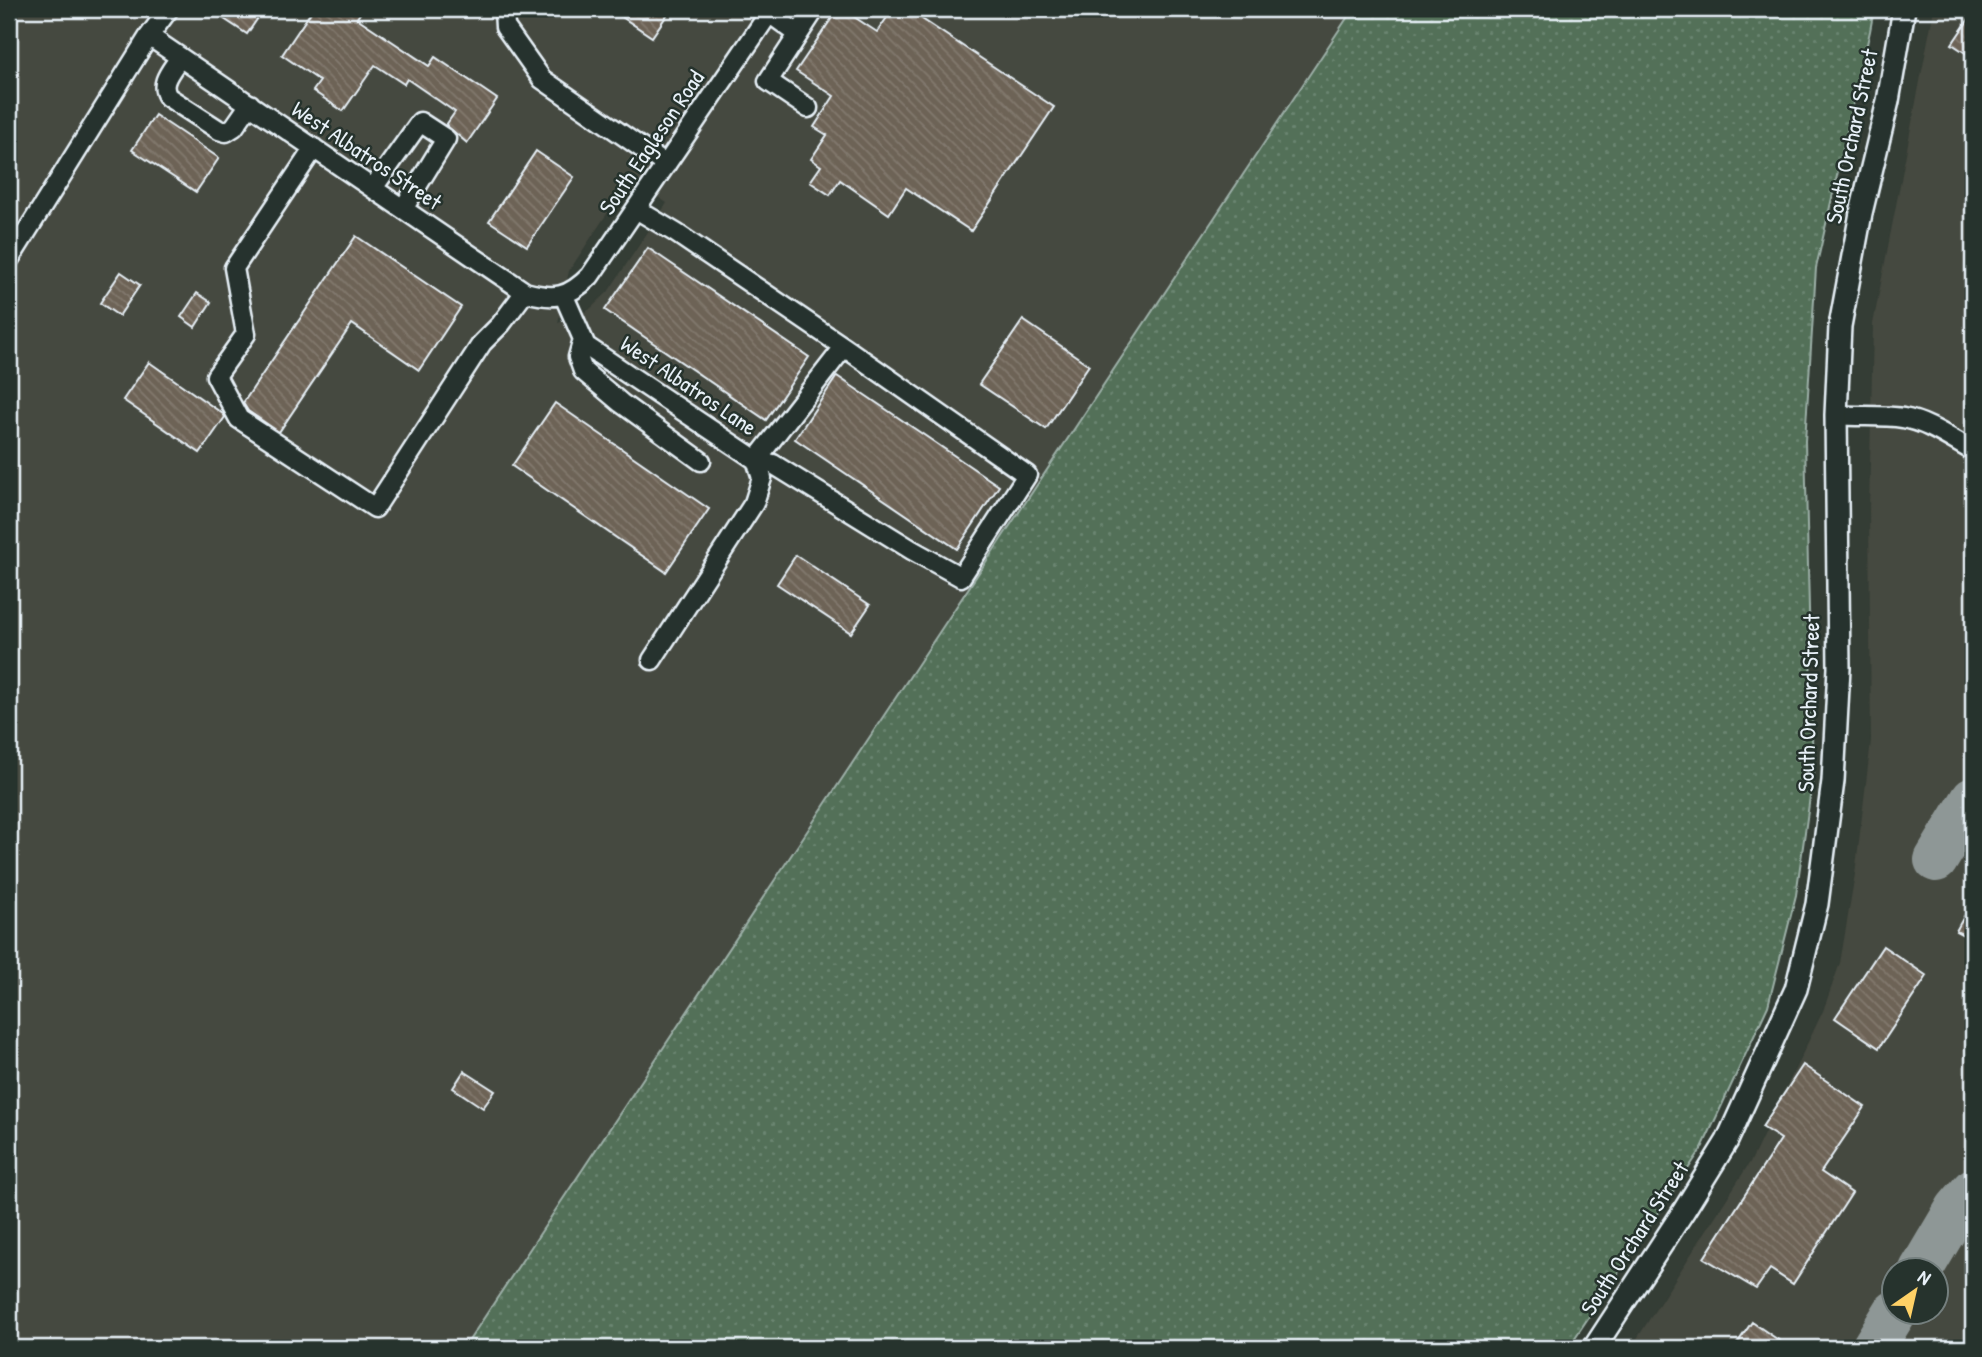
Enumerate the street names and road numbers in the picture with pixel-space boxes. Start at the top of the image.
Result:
street label: South Orchard Street [1817,45,1885,226]
street label: South Eagleson Road [591,64,711,220]
street label: West Albatros Street [286,93,449,217]
street label: West Albatros Lane [615,328,763,442]
street label: South Orchard Street [1789,613,1827,792]
street label: South Orchard Street [1573,1154,1696,1321]

